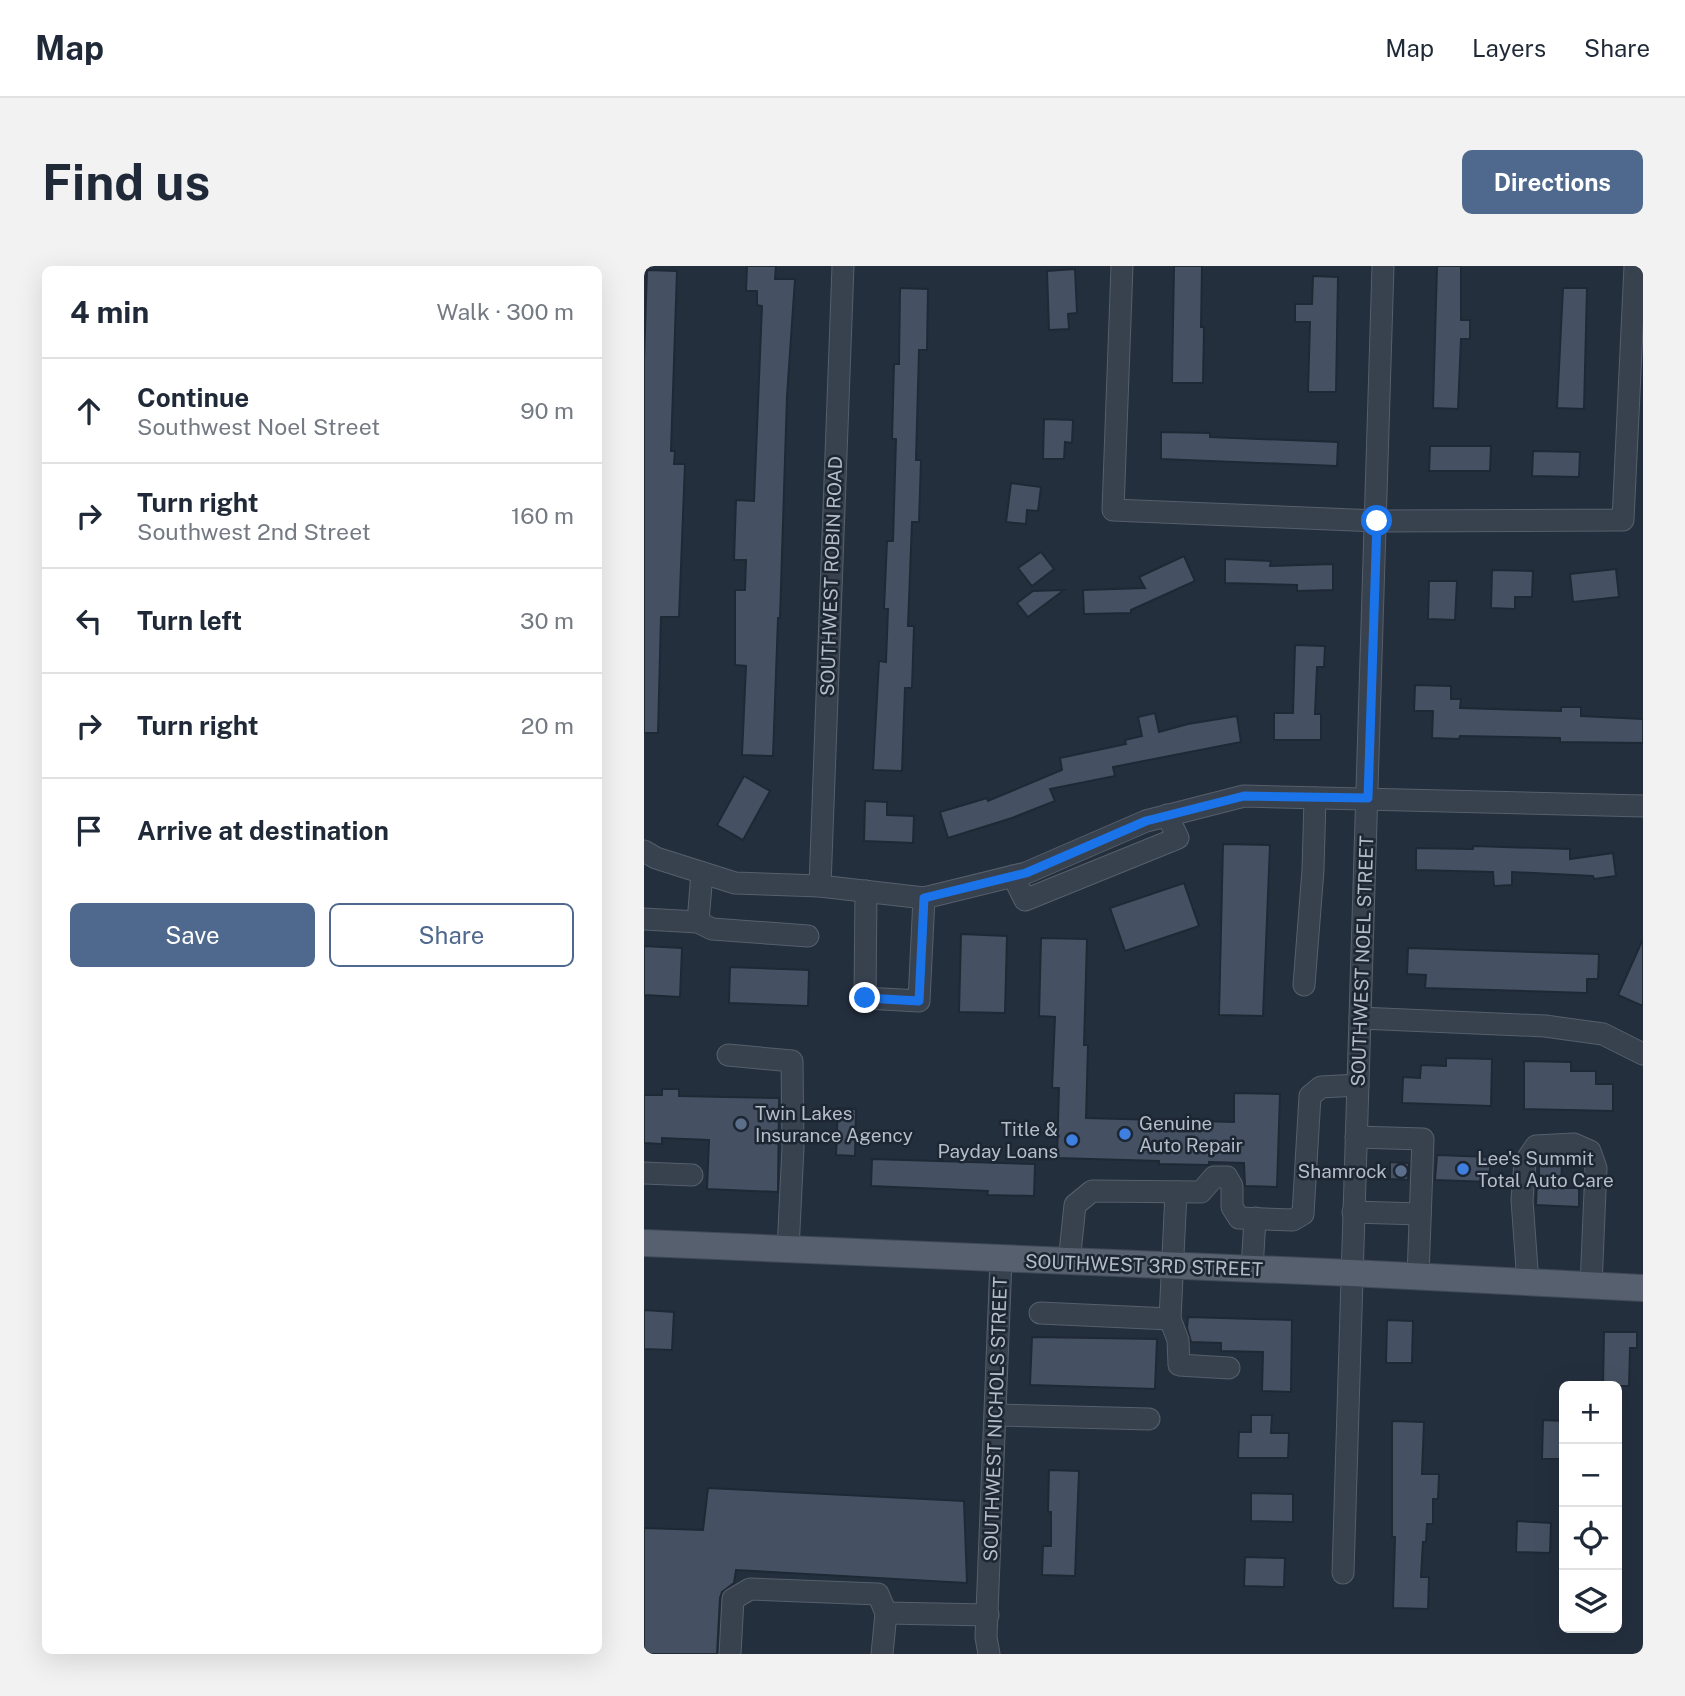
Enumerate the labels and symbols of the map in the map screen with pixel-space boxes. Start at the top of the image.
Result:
street label: SOUTHWEST ROBIN ROAD [816,456,846,696]
route start [1361,505,1392,536]
street label: SOUTHWEST NOEL STREET [1347,835,1377,1087]
route end [849,982,880,1013]
place label: Twin Lakes Insurance Agency [755,1102,913,1146]
place label: Genuine Auto Repair [1139,1112,1243,1156]
marker: Twin Lakes Insurance Agency [733,1116,749,1132]
place label: Title & Payday Loans [937,1118,1058,1162]
marker: Genuine Auto Repair [1117,1126,1133,1142]
marker: Title & Payday Loans [1064,1132,1080,1148]
place label: Lee's Summit Total Auto Care [1477,1147,1614,1191]
place label: Shamrock [1298,1160,1387,1182]
marker: Lee's Summit Total Auto Care [1455,1161,1471,1177]
marker: Shamrock [1393,1163,1409,1179]
street label: SOUTHWEST 3RD STREET [1025,1250,1263,1280]
street label: SOUTHWEST NICHOLS STREET [979,1276,1011,1562]

